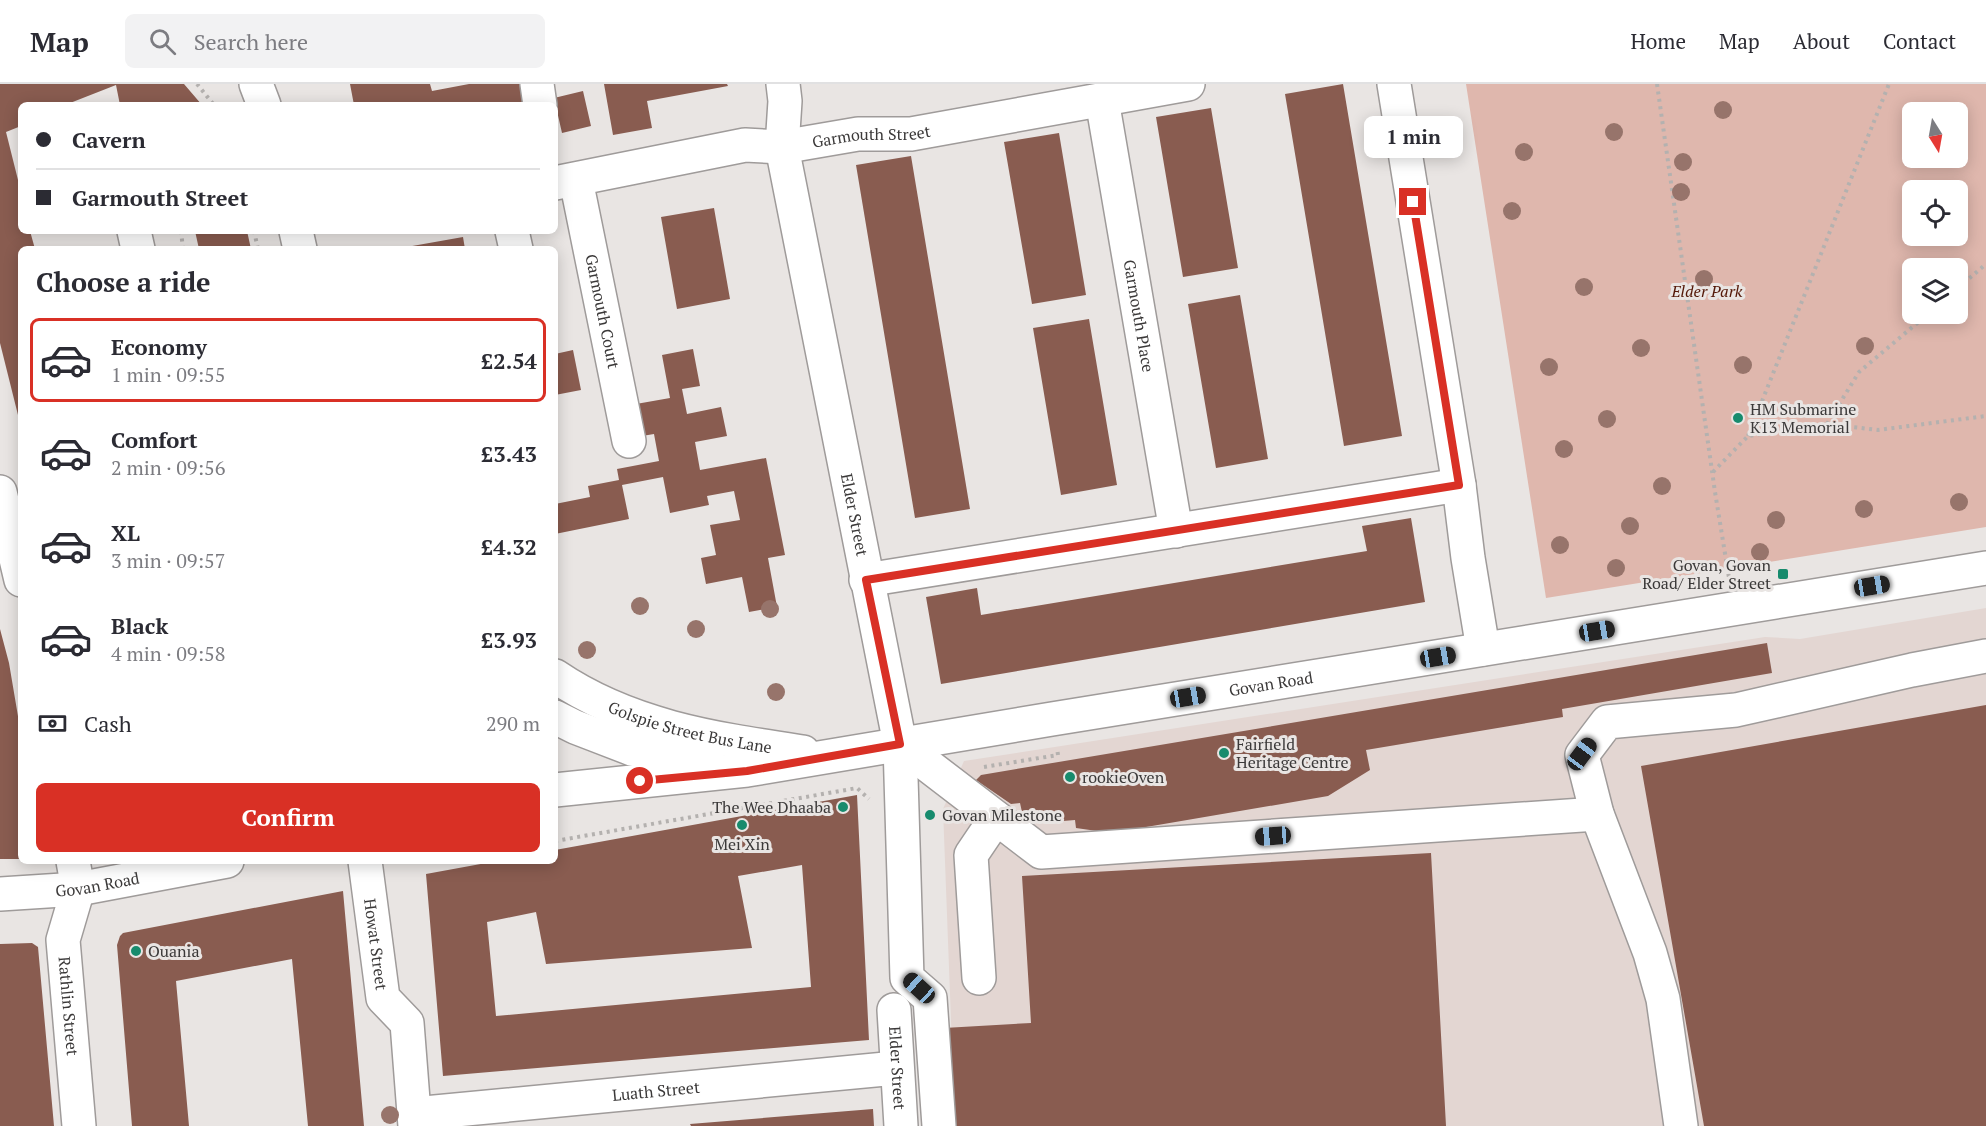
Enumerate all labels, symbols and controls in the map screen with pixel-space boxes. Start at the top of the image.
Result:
search box [125,14,545,68]
text: Map [30,23,89,60]
icon: search [146,25,179,58]
text: Search here [194,27,308,56]
text: Home [1630,27,1686,55]
text: Map [1719,27,1760,55]
text: About [1793,27,1850,55]
text: Contact [1883,27,1956,55]
north arrow [1902,102,1968,168]
map controls [1902,102,1968,324]
callout: 1 min [1364,115,1462,157]
street label: Garmouth Street [810,120,932,153]
text: 1 min [1386,123,1441,150]
text: Cavern [72,125,146,154]
button: locate [1902,180,1968,246]
text: Garmouth Street [72,183,248,212]
route end [1399,188,1426,215]
street label: Garmouth Court [580,252,625,371]
street label: Garmouth Place [1119,258,1160,374]
button: layers [1902,258,1968,324]
text: Choose a ride [36,264,211,300]
park label: Elder Park [1670,280,1743,302]
text: Economy [111,332,207,361]
icon: car [39,333,93,387]
text: £2.54 [481,346,537,375]
text: 1 min · 09:55 [111,361,225,388]
place label: HM Submarine K13 Memorial [1750,398,1856,438]
marker: HM Submarine K13 Memorial [1731,411,1745,425]
text: Comfort [111,425,197,454]
icon: car [39,426,93,480]
text: £3.43 [481,439,537,468]
text: 2 min · 09:56 [111,454,225,481]
street label: Elder Street [836,471,874,558]
text: XL [111,518,140,547]
icon: car [39,519,93,573]
text: £4.32 [481,532,537,561]
text: 3 min · 09:57 [111,547,225,574]
place label: Govan, Govan Road/ Elder Street [1642,554,1771,594]
marker: Govan, Govan Road/ Elder Street [1776,567,1790,581]
car [1853,574,1891,598]
text: Black [111,611,168,640]
icon: car [39,612,93,666]
car [1578,619,1616,643]
text: £3.93 [481,625,537,654]
text: 4 min · 09:58 [111,640,225,667]
car [1419,645,1457,669]
street label: Govan Road [1227,666,1315,701]
car [1169,685,1207,709]
street label: Golspie Street Bus Lane [605,696,773,758]
icon: cash [36,707,69,740]
text: Cash [84,709,132,738]
text: 290 m [486,710,540,737]
place label: Fairfield Heritage Centre [1236,733,1349,773]
car [1564,734,1600,774]
marker: Fairfield Heritage Centre [1217,746,1231,760]
place label: rookieOven [1082,766,1165,788]
route start [626,767,653,794]
marker: rookieOven [1063,770,1077,784]
button: Confirm [36,783,540,852]
place label: The Wee Dhaaba [712,796,831,818]
marker: The Wee Dhaaba [836,800,850,814]
place label: Govan Milestone [942,804,1062,826]
marker: Govan Milestone [923,808,937,822]
marker: Mei Xin [735,818,749,832]
car [1254,826,1292,846]
place label: Mei Xin [714,833,770,855]
street label: Govan Road [55,867,141,901]
street label: Howat Street [359,897,393,992]
place label: Ouania [148,940,200,962]
marker: Ouania [129,944,143,958]
street label: Rathlin Street [53,956,84,1057]
car [900,969,938,1007]
street label: Elder Street [884,1025,911,1110]
street label: Luath Street [611,1076,701,1106]

